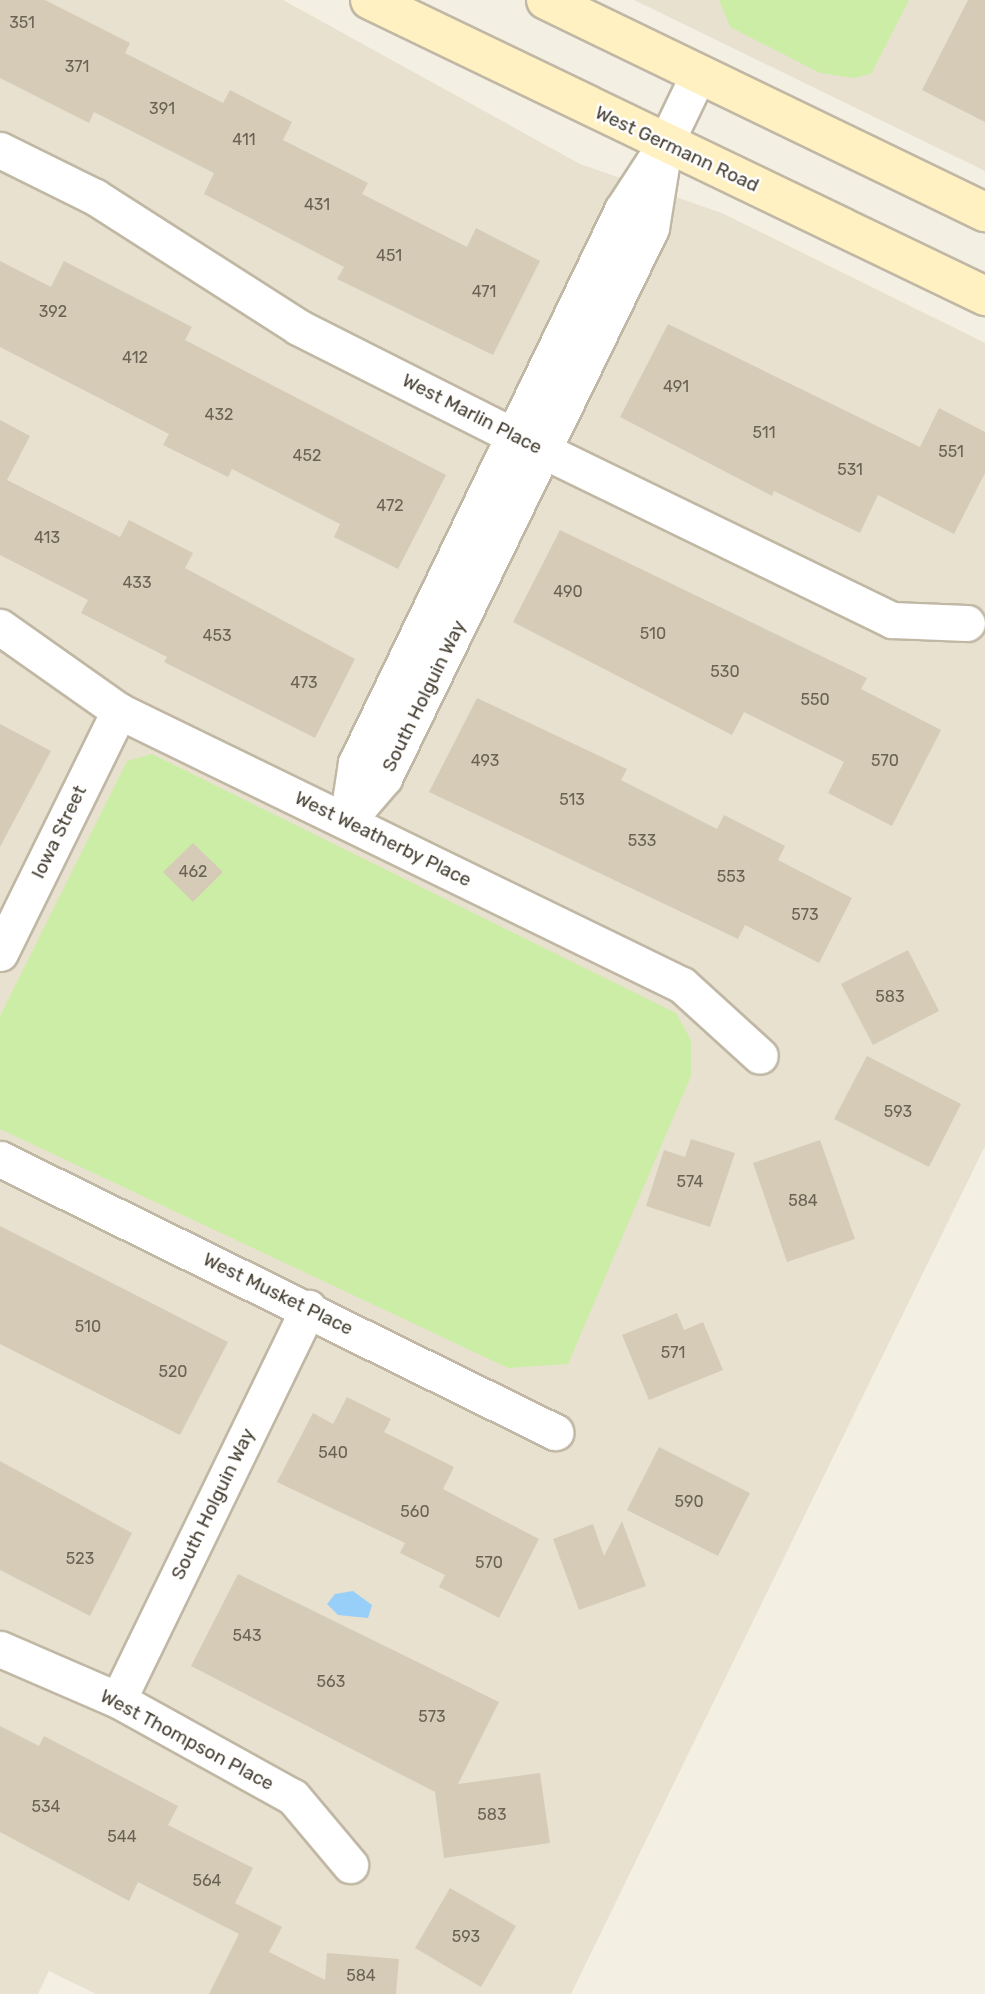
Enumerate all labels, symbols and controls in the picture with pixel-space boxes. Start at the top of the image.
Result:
house number: 351 [9,13,35,33]
house number: 371 [65,57,89,77]
house number: 391 [149,99,175,119]
street label: West Germann Road [591,101,763,197]
house number: 411 [232,130,256,150]
house number: 431 [304,195,330,215]
house number: 451 [376,246,402,266]
house number: 471 [472,282,496,302]
house number: 392 [39,302,67,322]
house number: 412 [122,348,148,368]
street label: West Marlin Place [398,369,546,459]
house number: 491 [663,377,689,397]
house number: 432 [205,405,233,425]
house number: 511 [753,423,775,443]
house number: 551 [938,442,964,462]
house number: 452 [293,446,321,466]
house number: 531 [837,460,863,480]
house number: 472 [376,496,404,516]
house number: 413 [34,528,60,548]
house number: 433 [122,573,152,593]
house number: 490 [553,582,583,602]
street label: South Holguin Way [377,616,471,776]
house number: 510 [640,624,666,644]
house number: 453 [202,626,232,646]
house number: 530 [710,662,740,682]
house number: 473 [290,673,318,693]
house number: 550 [800,690,830,710]
house number: 493 [471,751,499,771]
house number: 570 [871,751,899,771]
street label: Iowa Street [27,782,91,882]
street label: West Weatherby Place [291,786,475,892]
house number: 513 [559,790,585,810]
house number: 533 [628,831,656,851]
house number: 462 [179,862,207,882]
house number: 553 [717,867,745,887]
house number: 573 [791,905,819,925]
house number: 583 [875,987,905,1007]
house number: 593 [884,1102,912,1122]
house number: 574 [676,1172,704,1192]
house number: 584 [788,1191,818,1211]
street label: West Musket Place [199,1248,357,1340]
house number: 510 [75,1317,101,1337]
house number: 571 [661,1343,685,1363]
house number: 520 [158,1362,188,1382]
street label: South Holguin Way [166,1424,260,1584]
house number: 540 [318,1443,348,1463]
house number: 590 [674,1492,704,1512]
house number: 560 [400,1502,430,1522]
house number: 523 [66,1549,94,1569]
house number: 570 [475,1553,503,1573]
house number: 543 [232,1626,262,1646]
house number: 563 [317,1672,345,1692]
street label: West Thompson Place [96,1684,278,1796]
house number: 573 [418,1707,446,1727]
house number: 534 [31,1797,61,1817]
house number: 583 [477,1805,507,1825]
house number: 544 [107,1827,137,1847]
house number: 564 [192,1871,222,1891]
house number: 593 [452,1927,480,1947]
house number: 584 [346,1966,376,1986]

